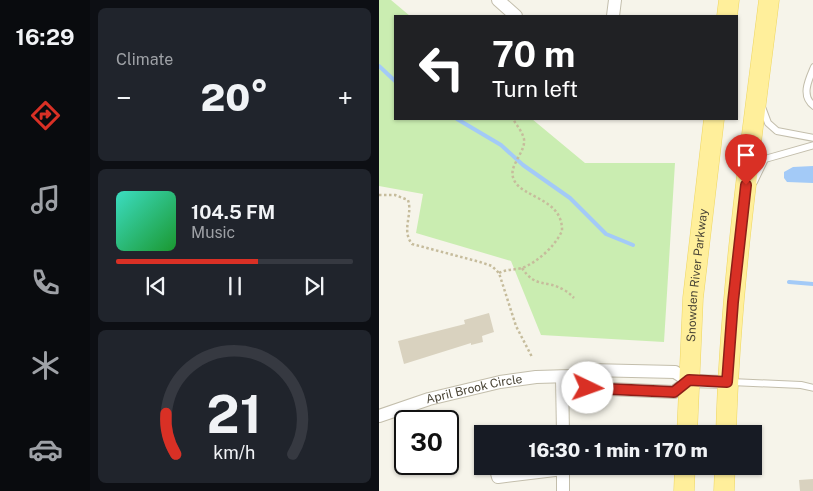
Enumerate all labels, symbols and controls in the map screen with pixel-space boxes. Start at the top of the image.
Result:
text: 16:29 [16,24,74,50]
text: 70 m [492,34,575,75]
icon: left [409,35,474,100]
text: Climate [116,50,173,69]
text: 20° [200,75,269,120]
text: Turn left [492,76,578,102]
text: − [116,81,132,114]
text: + [337,81,353,114]
icon: directions [28,98,63,133]
pin [725,134,767,185]
icon: arrive [732,141,760,169]
icon: music [28,182,63,217]
text: 104.5 FM [191,201,275,223]
street label: Snowden River Parkway [684,207,710,342]
text: Music [191,223,235,242]
icon: phone [28,265,63,300]
icon: previous [142,272,170,300]
icon: pause [221,272,249,300]
icon: next [300,272,328,300]
icon: climate [28,348,63,383]
position arrow [561,361,613,413]
street label: April Brook Circle [424,372,523,407]
text: 21 [207,384,262,445]
speed limit sign: 30 [394,410,459,475]
icon: car [28,432,63,467]
text: 16:30 · 1 min · 170 m [528,439,708,461]
text: km/h [213,442,256,463]

